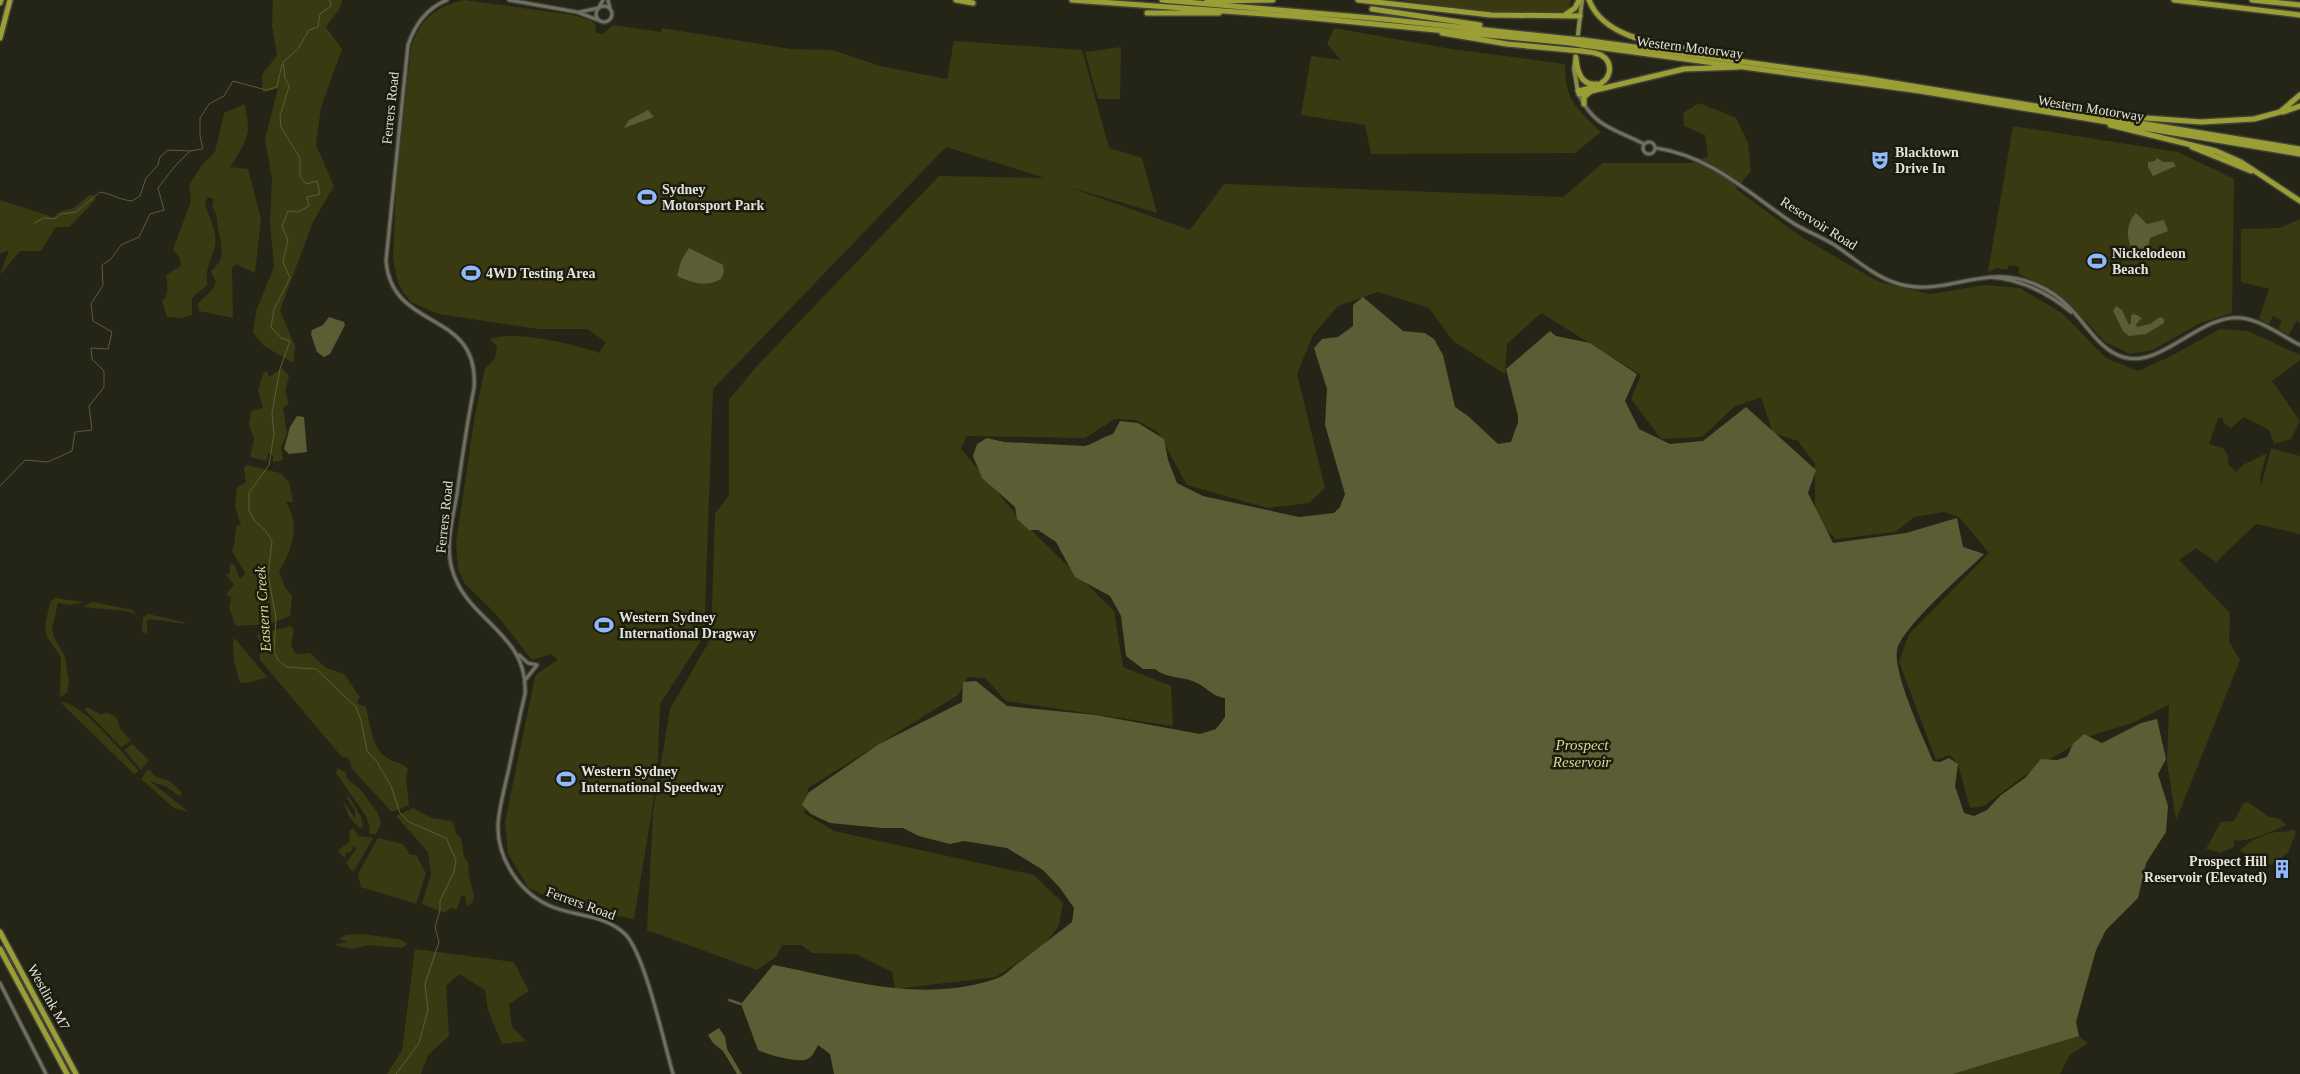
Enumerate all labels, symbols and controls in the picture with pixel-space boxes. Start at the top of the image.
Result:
street label: Western Motorway [1636,34,1744,61]
street label: Ferrers Road [379,71,402,145]
street label: Western Motorway [2037,93,2145,124]
place label: Blacktown Drive In [1895,145,1959,176]
theatre icon: Blacktown Drive In [1869,149,1891,171]
place label: Sydney Motorsport Park [662,182,764,213]
sports icon: Sydney Motorsport Park [636,186,658,208]
street label: Reservoir Road [1778,194,1860,253]
place label: Nickelodeon Beach [2112,246,2186,277]
sports icon: Nickelodeon Beach [2086,250,2108,272]
sports icon: 4WD Testing Area [460,262,482,284]
place label: 4WD Testing Area [486,266,595,281]
street label: Ferrers Road [433,480,456,554]
water label: Eastern Creek [252,565,274,653]
place label: Western Sydney International Dragway [619,610,756,641]
sports icon: Western Sydney International Dragway [593,614,615,636]
water label: Prospect Reservoir [1552,737,1611,770]
place label: Western Sydney International Speedway [581,764,724,795]
sports icon: Western Sydney International Speedway [555,768,577,790]
place label: Prospect Hill Reservoir (Elevated) [2144,854,2267,886]
building icon: Prospect Hill Reservoir (Elevated) [2271,858,2293,880]
street label: Ferrers Road [544,884,618,923]
street label: Westlink M7 [24,962,73,1033]

